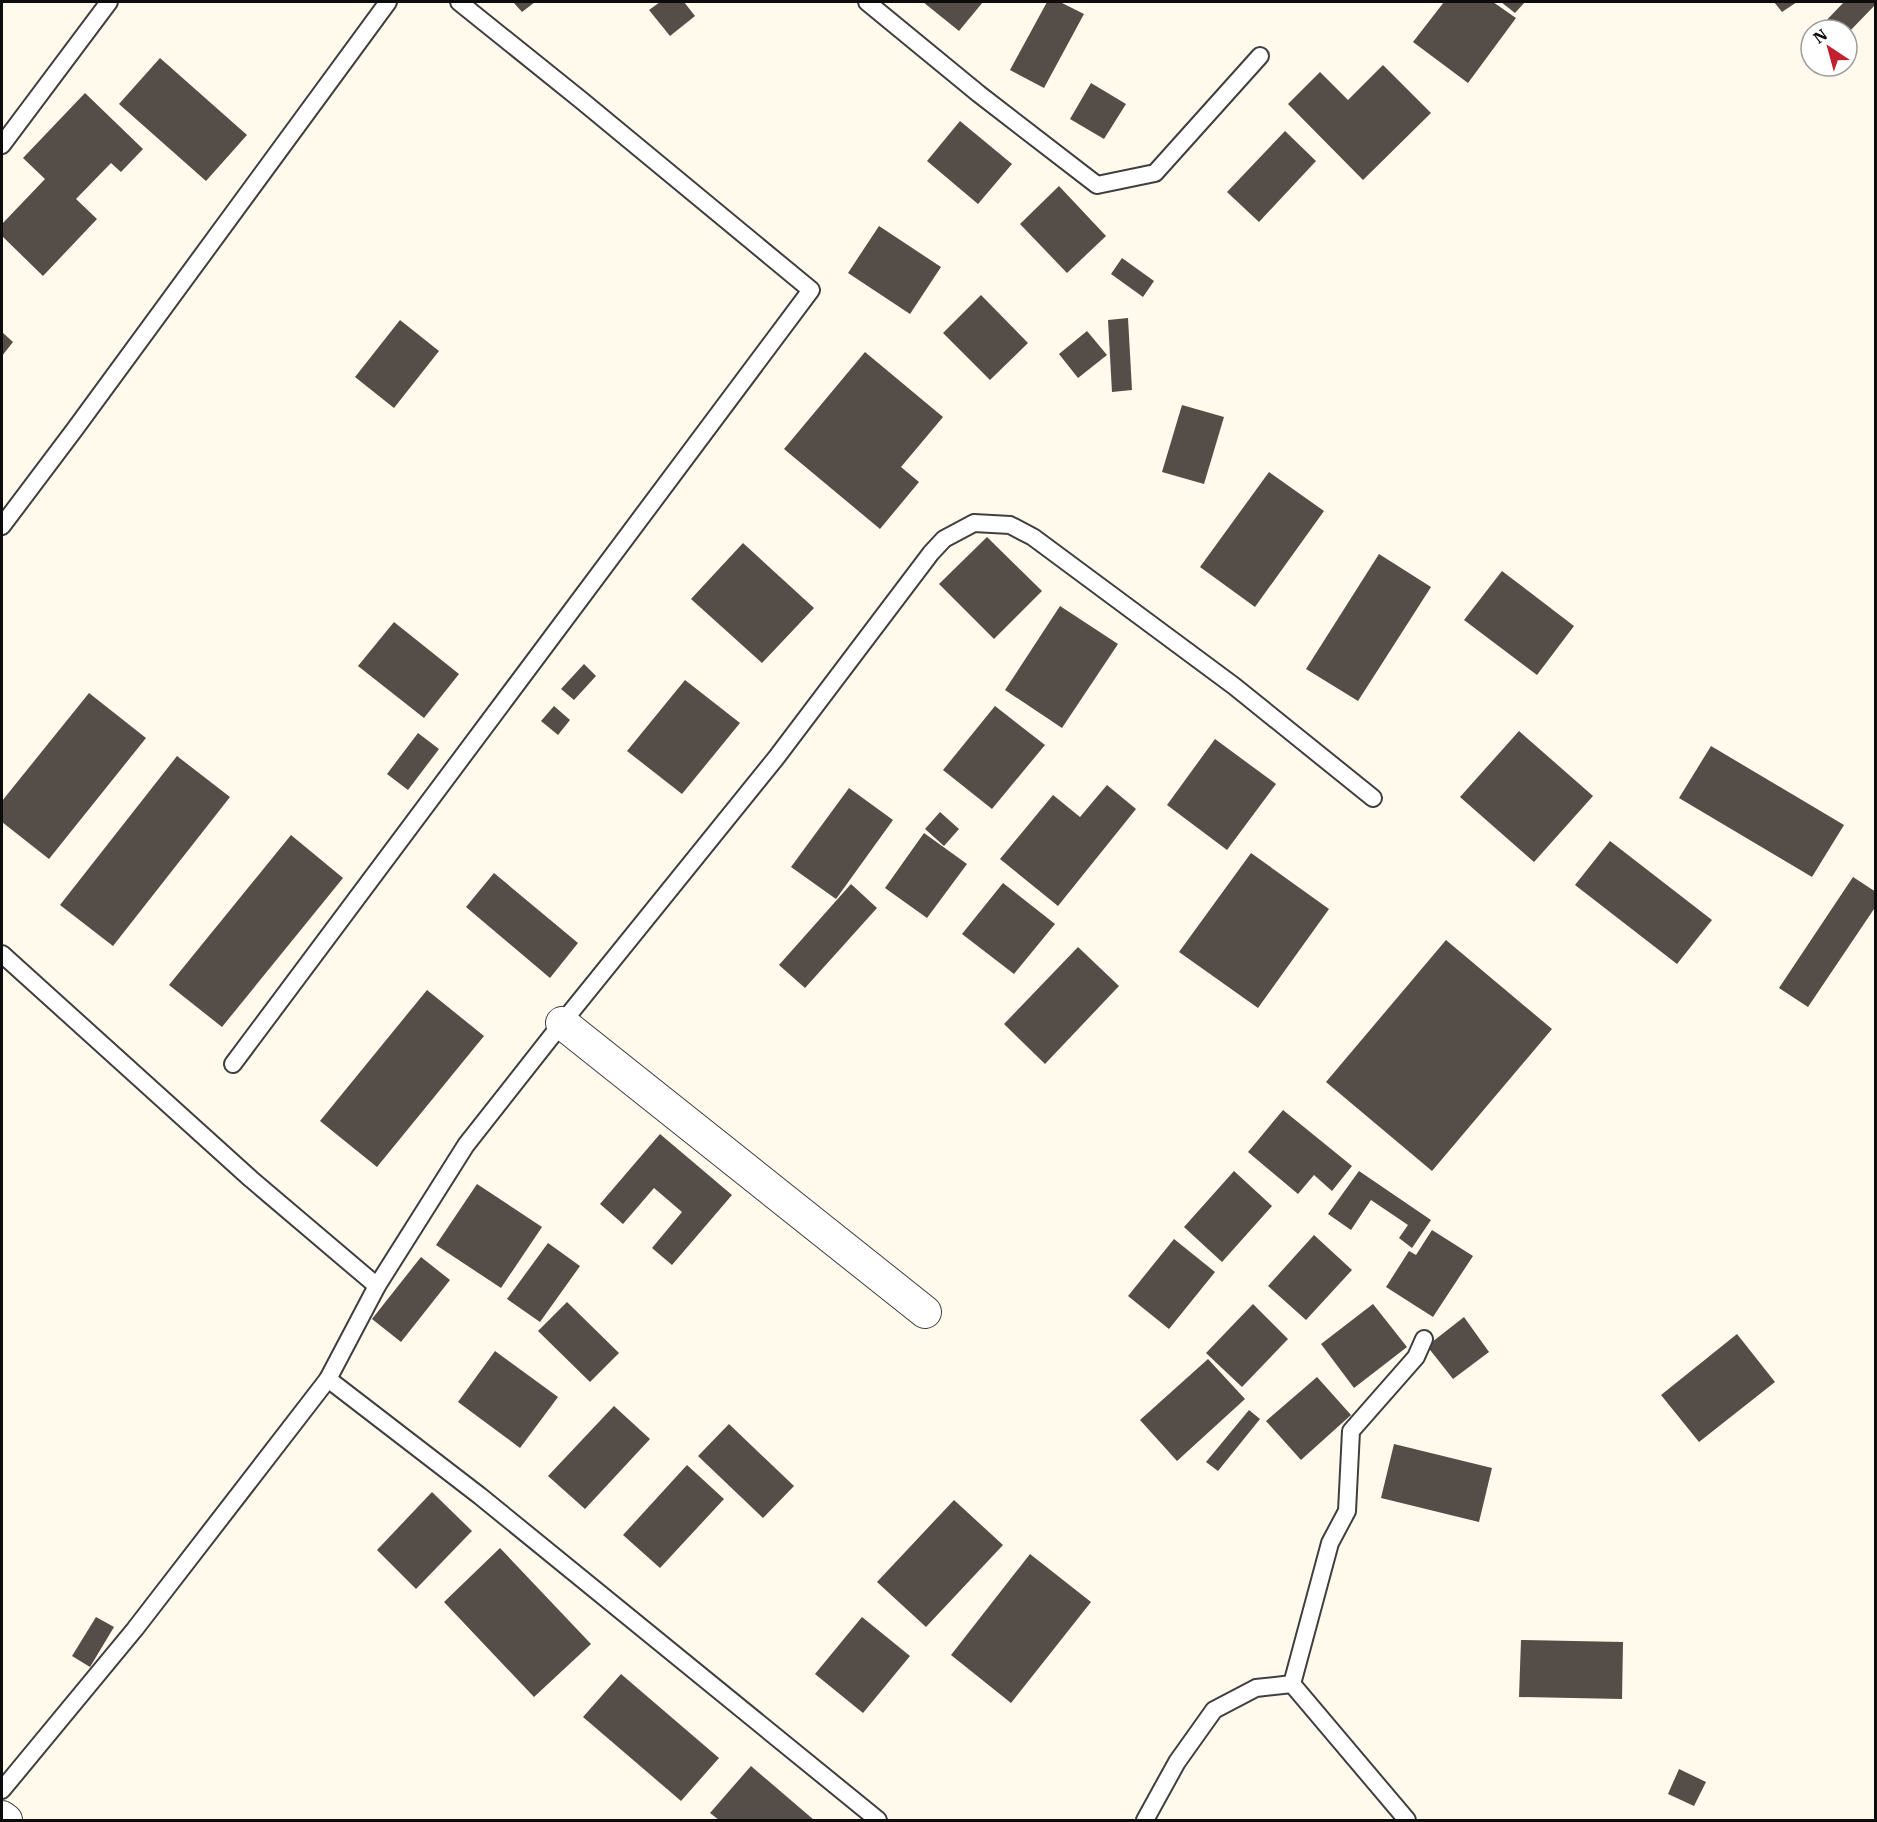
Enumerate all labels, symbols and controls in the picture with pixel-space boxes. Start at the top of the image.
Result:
north arrow [1799,18,1859,78]
text: N [1809,24,1831,48]

